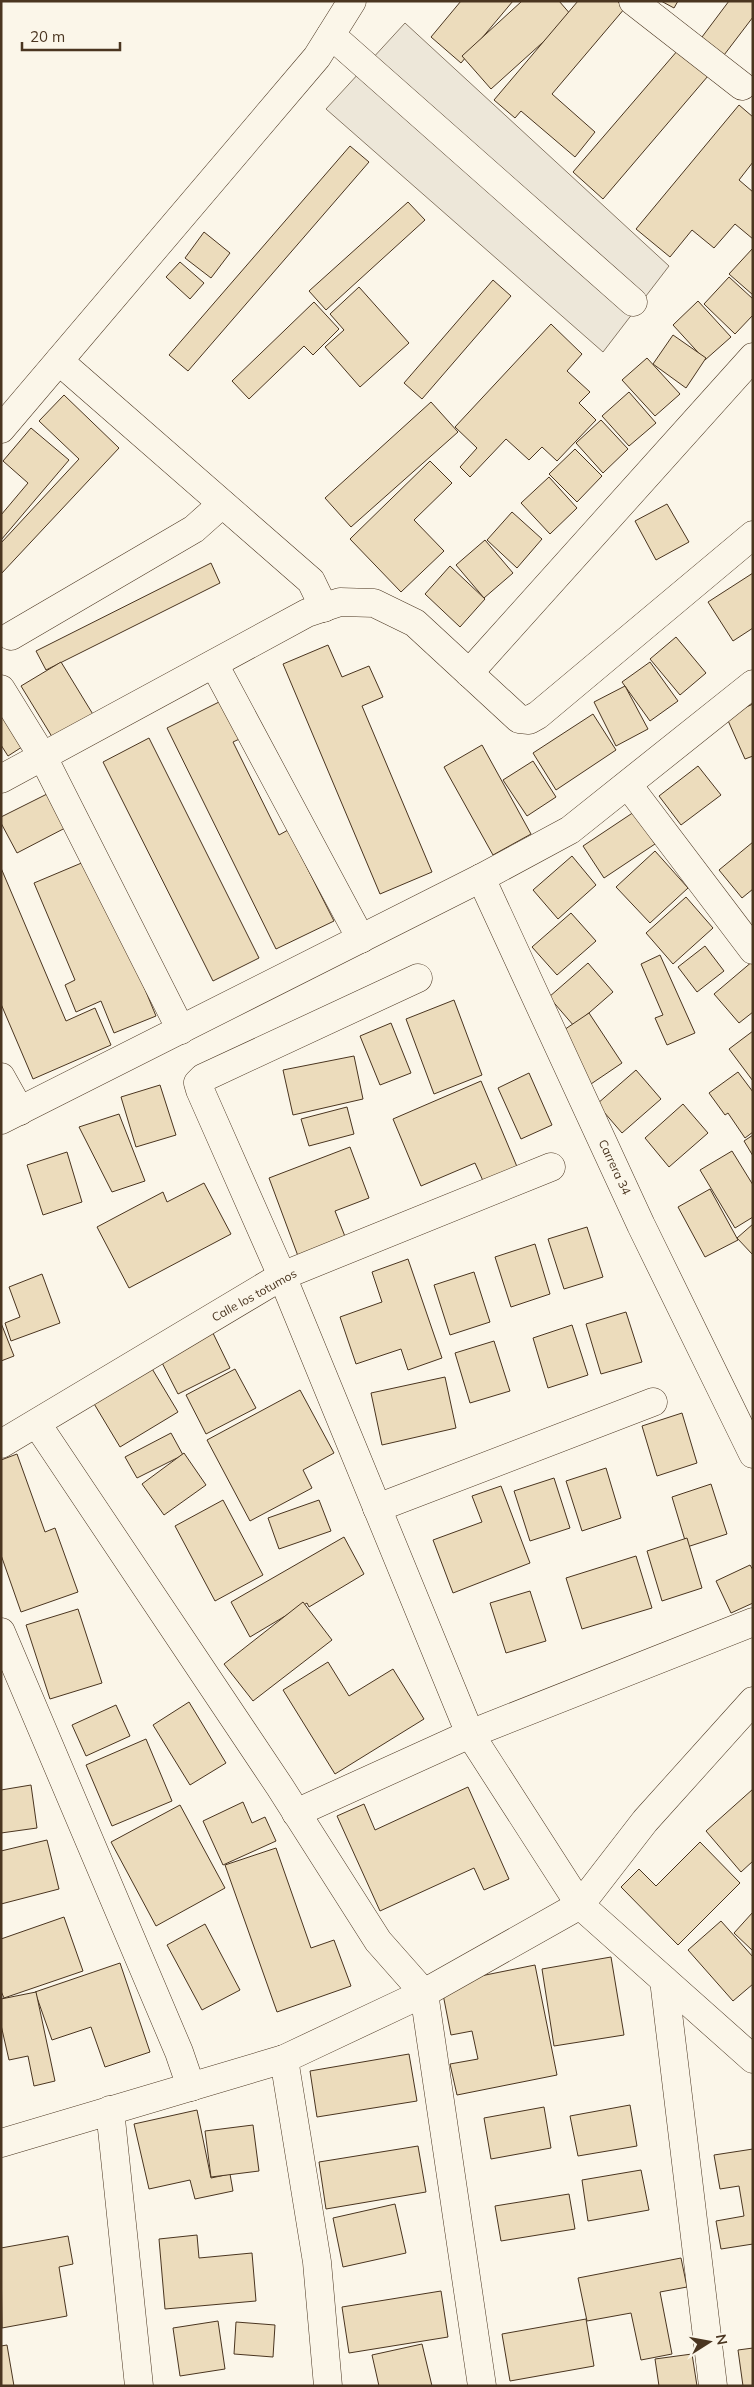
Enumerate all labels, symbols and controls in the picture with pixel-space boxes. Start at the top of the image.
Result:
scale bar [22,20,120,52]
text: 20 m [30,27,65,46]
street label: Carrera 34 [596,1137,634,1197]
street label: Calle los totumos [209,1265,299,1325]
north arrow [684,2317,734,2367]
text: N [712,2333,732,2346]

